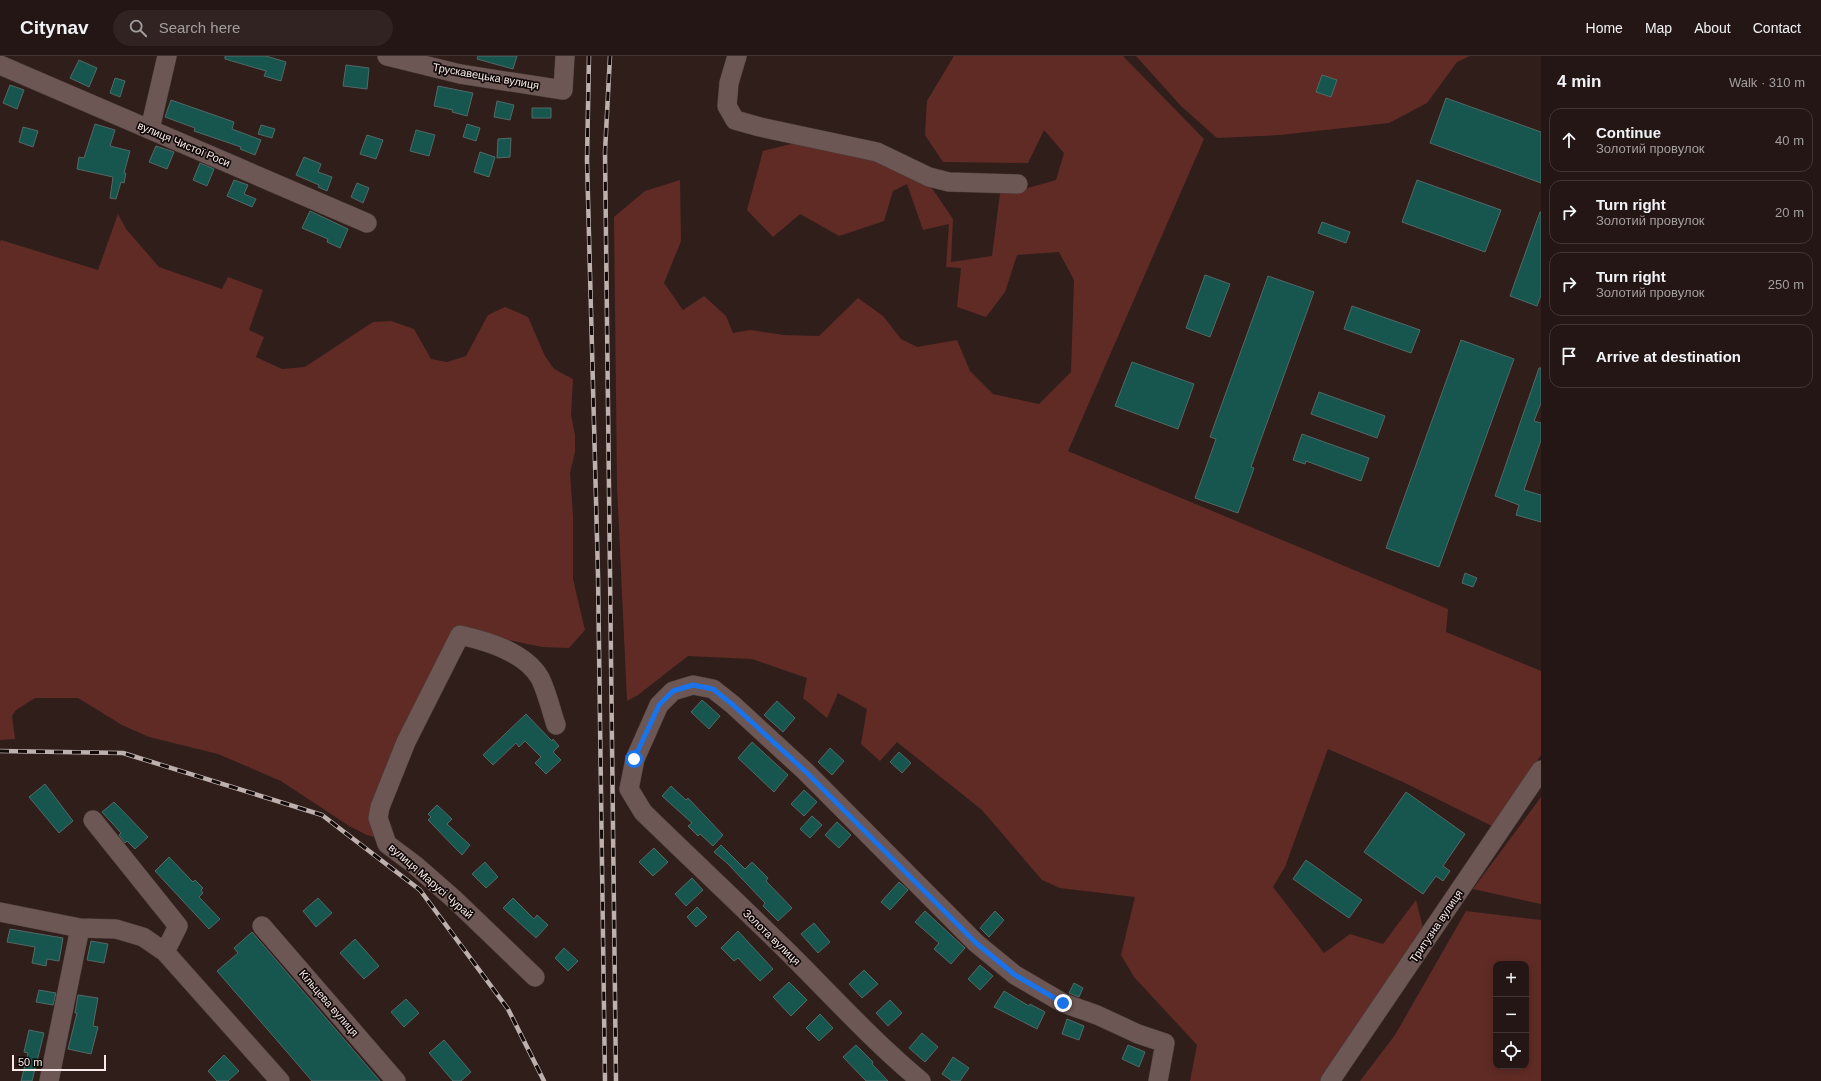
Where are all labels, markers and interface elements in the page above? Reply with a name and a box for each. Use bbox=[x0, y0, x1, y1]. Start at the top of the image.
search box bbox=[113, 10, 393, 46]
text: Citynav bbox=[20, 17, 89, 38]
icon: search bbox=[127, 17, 149, 39]
text: Search here bbox=[159, 19, 240, 36]
text: Home bbox=[1586, 20, 1623, 36]
text: Map bbox=[1645, 20, 1672, 36]
text: About bbox=[1694, 20, 1731, 36]
text: Contact bbox=[1753, 20, 1801, 36]
street label: Трускавецька вулиця bbox=[432, 61, 540, 91]
text: 4 min bbox=[1557, 72, 1601, 91]
text: Walk · 310 m bbox=[1729, 75, 1805, 90]
street label: вулиця Чистої Роси bbox=[136, 119, 232, 169]
text: Continue bbox=[1596, 124, 1661, 141]
icon: ahead bbox=[1558, 129, 1580, 151]
text: 40 m bbox=[1775, 133, 1804, 148]
text: Золотий провулок bbox=[1596, 141, 1705, 156]
text: Turn right bbox=[1596, 196, 1666, 213]
icon: right bbox=[1558, 201, 1580, 223]
text: 20 m bbox=[1775, 205, 1804, 220]
text: Золотий провулок bbox=[1596, 213, 1705, 228]
text: Turn right bbox=[1596, 268, 1666, 285]
icon: right bbox=[1558, 273, 1580, 295]
text: 250 m bbox=[1768, 277, 1804, 292]
text: Золотий провулок bbox=[1596, 285, 1705, 300]
icon: arrive bbox=[1558, 345, 1580, 367]
text: Arrive at destination bbox=[1596, 348, 1741, 365]
route start bbox=[625, 750, 643, 768]
street label: вулиця Марусі Чурай bbox=[386, 841, 476, 921]
street label: Тритузна вулиця bbox=[1407, 887, 1465, 965]
street label: Золота вулиця bbox=[741, 907, 803, 967]
map controls bbox=[1493, 961, 1529, 1069]
button: + bbox=[1493, 961, 1529, 997]
street label: Кільцева вулиця bbox=[297, 967, 361, 1039]
route end bbox=[1054, 994, 1072, 1012]
button: − bbox=[1493, 997, 1529, 1033]
button: locate bbox=[1493, 1033, 1529, 1069]
scale bar bbox=[12, 1053, 106, 1072]
text: 50 m bbox=[18, 1056, 42, 1068]

